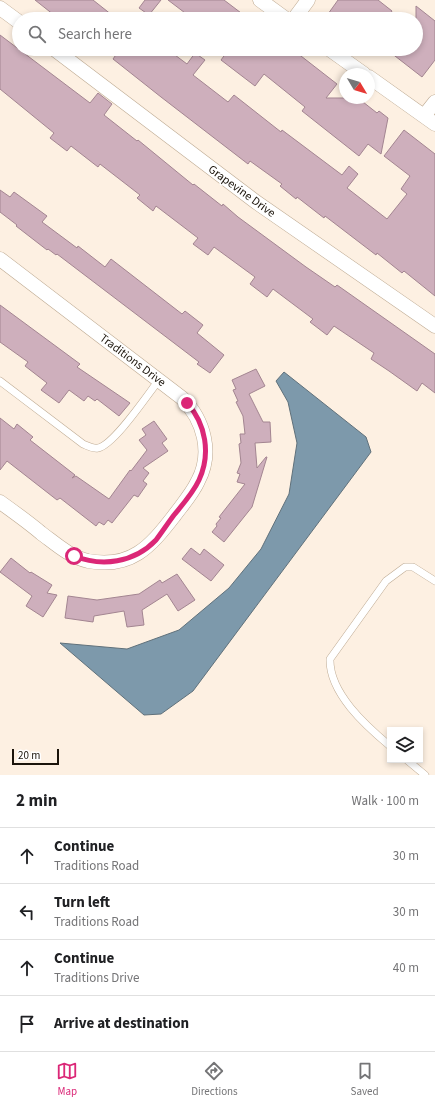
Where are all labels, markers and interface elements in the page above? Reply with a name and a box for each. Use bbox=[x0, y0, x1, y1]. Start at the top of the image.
search box bbox=[12, 12, 423, 56]
icon: search bbox=[26, 23, 48, 45]
text: Search here bbox=[58, 24, 132, 45]
north arrow bbox=[339, 68, 375, 104]
street label: Grapevine Drive bbox=[205, 161, 279, 222]
street label: Traditions Drive bbox=[96, 330, 169, 391]
route end bbox=[178, 394, 196, 412]
route start bbox=[65, 547, 83, 565]
map controls bbox=[387, 727, 423, 763]
button: layers bbox=[387, 727, 423, 763]
scale bar bbox=[12, 747, 59, 766]
text: 20 m bbox=[18, 748, 40, 763]
text: 2 min bbox=[16, 789, 57, 813]
text: Walk · 100 m bbox=[351, 792, 419, 810]
text: Continue bbox=[54, 836, 114, 857]
icon: ahead bbox=[16, 845, 38, 867]
text: 30 m bbox=[393, 847, 419, 865]
text: Traditions Road bbox=[54, 857, 139, 875]
text: Turn left bbox=[54, 892, 110, 913]
icon: left bbox=[16, 901, 38, 923]
text: 30 m bbox=[393, 903, 419, 921]
text: Traditions Road bbox=[54, 913, 139, 931]
text: Continue bbox=[54, 948, 114, 969]
icon: ahead bbox=[16, 957, 38, 979]
text: 40 m bbox=[393, 959, 419, 977]
text: Traditions Drive bbox=[54, 969, 140, 987]
icon: arrive bbox=[16, 1013, 38, 1035]
text: Arrive at destination bbox=[54, 1013, 189, 1034]
tab: Map bbox=[56, 1060, 78, 1099]
tab: Directions bbox=[191, 1060, 238, 1099]
tab: Saved bbox=[351, 1060, 379, 1099]

